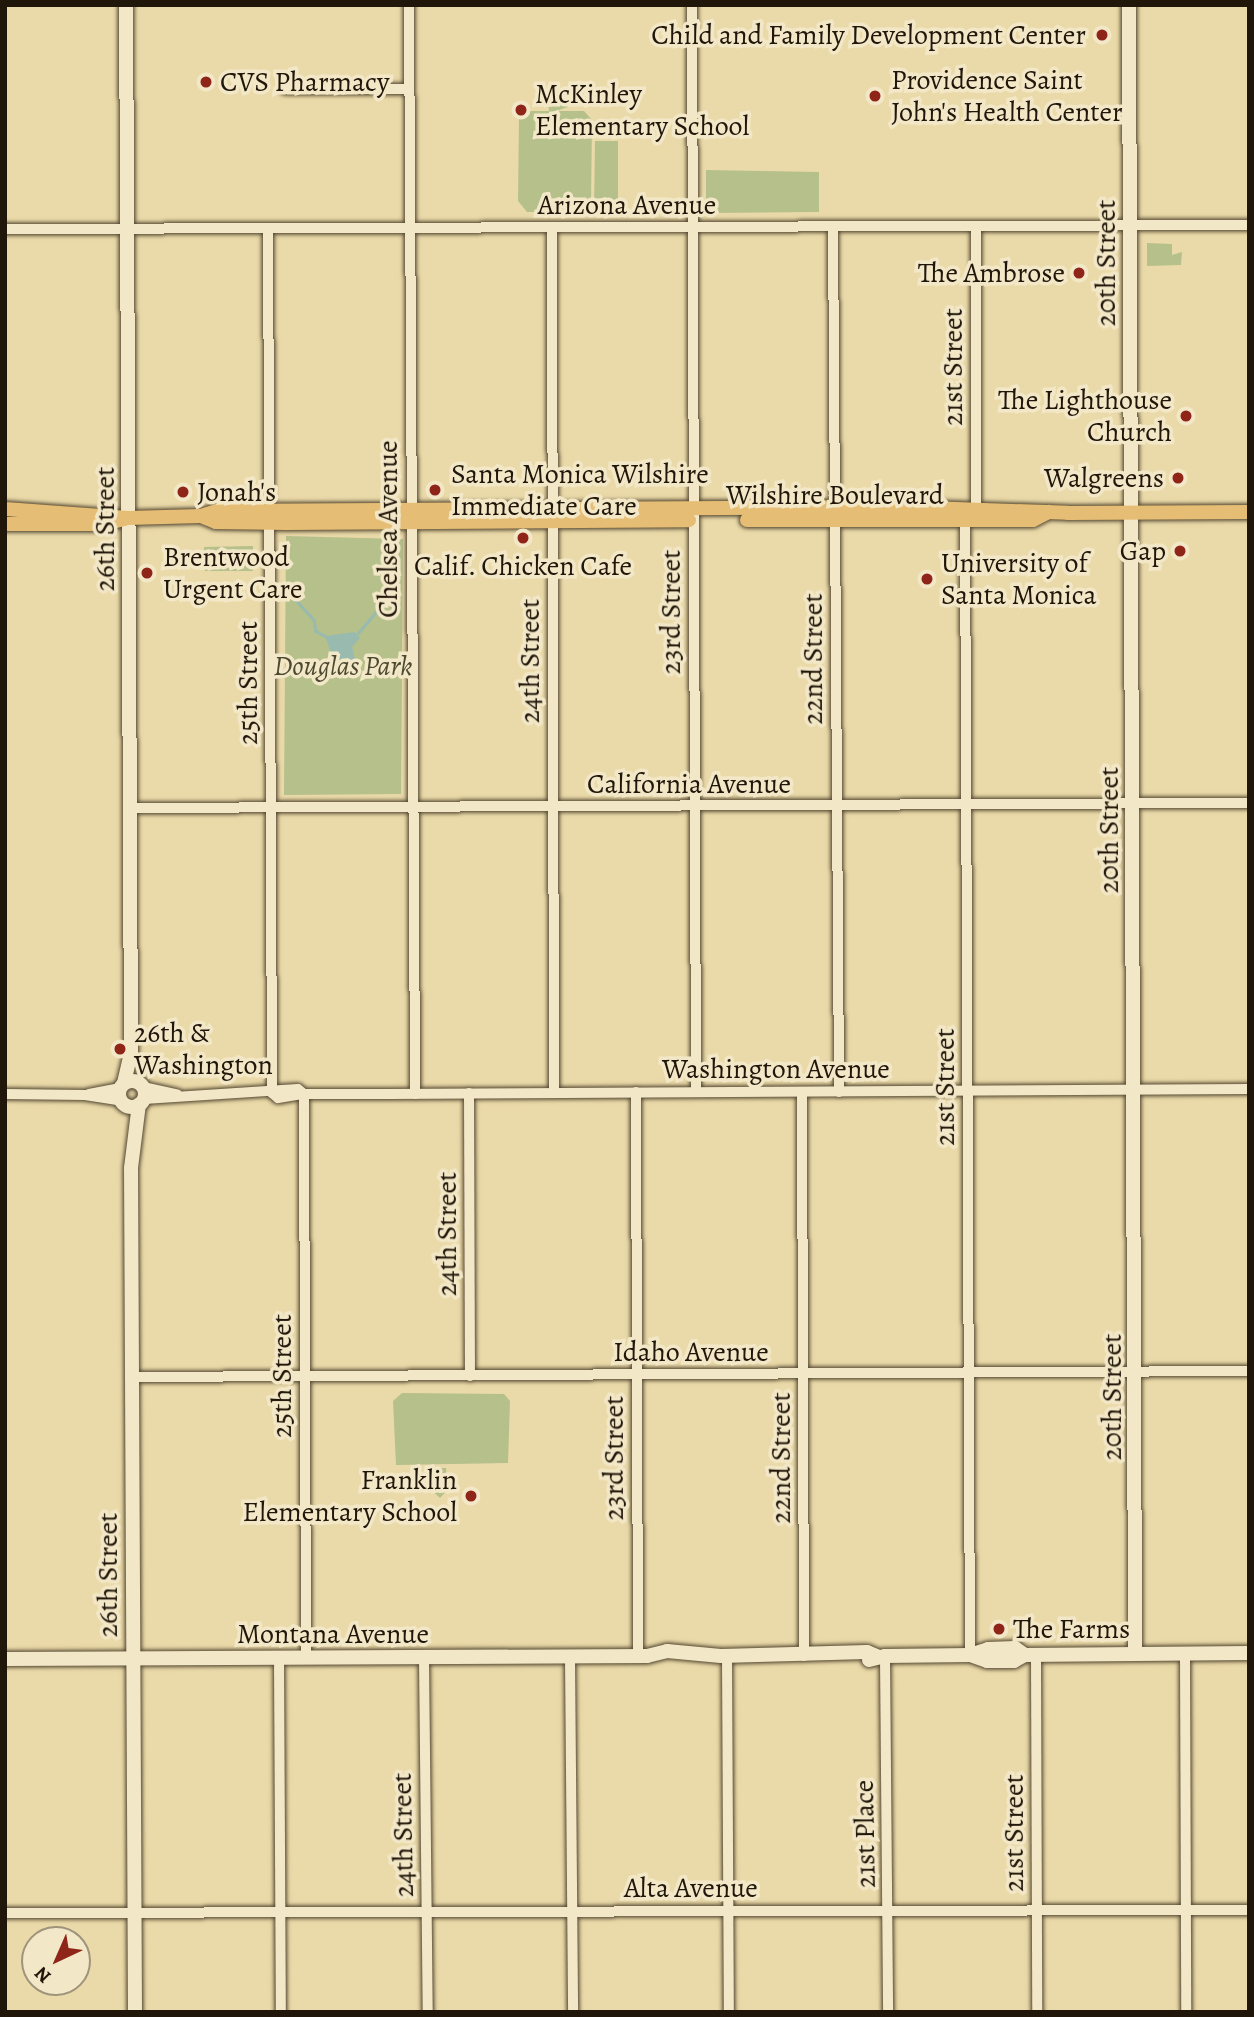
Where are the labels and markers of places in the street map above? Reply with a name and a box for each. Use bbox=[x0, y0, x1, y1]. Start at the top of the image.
place label: Child and Family Development Center bbox=[651, 18, 1086, 52]
marker: Child and Family Development Center bbox=[1092, 25, 1112, 45]
place label: Providence Saint John's Health Center bbox=[891, 63, 1123, 129]
place label: CVS Pharmacy bbox=[220, 65, 389, 99]
marker: CVS Pharmacy bbox=[198, 74, 214, 90]
place label: McKinley Elementary School bbox=[535, 77, 749, 143]
marker: Providence Saint John's Health Center bbox=[865, 86, 885, 106]
marker: McKinley Elementary School bbox=[513, 102, 529, 118]
place label: The Ambrose bbox=[918, 256, 1065, 290]
marker: The Ambrose bbox=[1071, 265, 1087, 281]
place label: The Lighthouse Church bbox=[998, 383, 1172, 449]
marker: The Lighthouse Church bbox=[1178, 408, 1194, 424]
place label: Santa Monica Wilshire Immediate Care bbox=[451, 457, 709, 523]
place label: Walgreens bbox=[1044, 461, 1164, 495]
marker: Walgreens bbox=[1170, 470, 1186, 486]
place label: Jonah's bbox=[197, 475, 276, 509]
marker: Santa Monica Wilshire Immediate Care bbox=[425, 480, 445, 500]
marker: Jonah's bbox=[175, 484, 191, 500]
marker: Calif. Chicken Cafe bbox=[515, 530, 531, 546]
place label: Gap bbox=[1120, 534, 1166, 568]
place label: Brentwood Urgent Care bbox=[163, 540, 302, 606]
marker: Gap bbox=[1172, 543, 1188, 559]
place label: University of Santa Monica bbox=[941, 546, 1096, 612]
place label: Calif. Chicken Cafe bbox=[414, 549, 632, 583]
marker: Brentwood Urgent Care bbox=[137, 563, 157, 583]
marker: University of Santa Monica bbox=[919, 571, 935, 587]
place label: 26th & Washington bbox=[134, 1016, 273, 1082]
marker: 26th & Washington bbox=[112, 1041, 128, 1057]
place label: Franklin Elementary School bbox=[243, 1463, 457, 1529]
marker: Franklin Elementary School bbox=[463, 1488, 479, 1504]
place label: The Farms bbox=[1013, 1612, 1130, 1646]
marker: The Farms bbox=[991, 1621, 1007, 1637]

